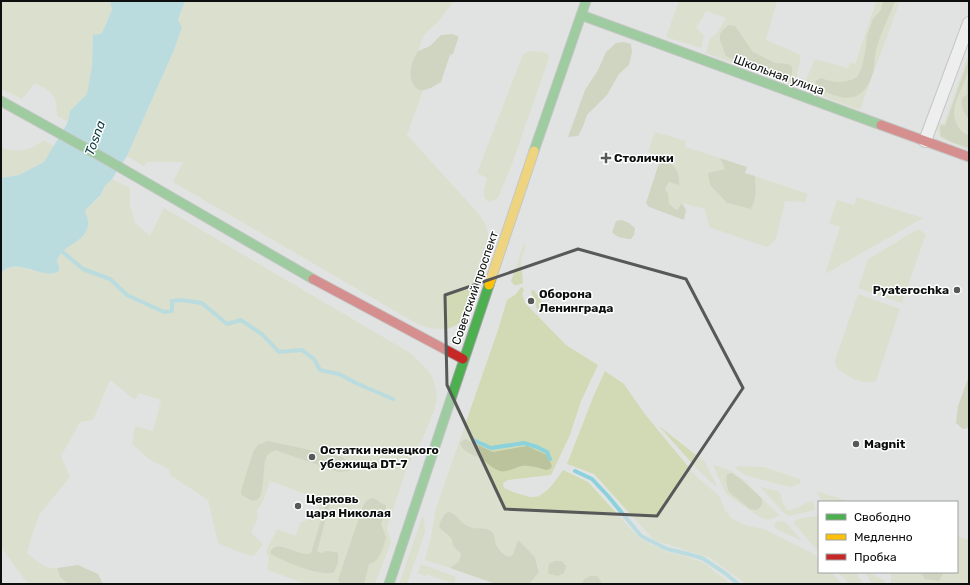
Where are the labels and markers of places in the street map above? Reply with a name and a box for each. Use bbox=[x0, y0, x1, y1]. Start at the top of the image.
place label: Столички bbox=[614, 151, 674, 165]
marker: Столички bbox=[601, 153, 611, 163]
place label: Pyaterochka bbox=[873, 283, 949, 297]
marker: Pyaterochka bbox=[952, 285, 962, 295]
place label: Оборона Ленинграда bbox=[539, 287, 613, 315]
marker: Оборона Ленинграда bbox=[526, 296, 536, 306]
place label: Magnit bbox=[864, 437, 906, 451]
marker: Magnit bbox=[851, 439, 861, 449]
place label: Остатки немецкого убежища DT-7 bbox=[320, 443, 439, 471]
marker: Остатки немецкого убежища DT-7 bbox=[307, 452, 317, 462]
place label: Церковь царя Николая bbox=[306, 492, 391, 520]
marker: Церковь царя Николая bbox=[293, 501, 303, 511]

